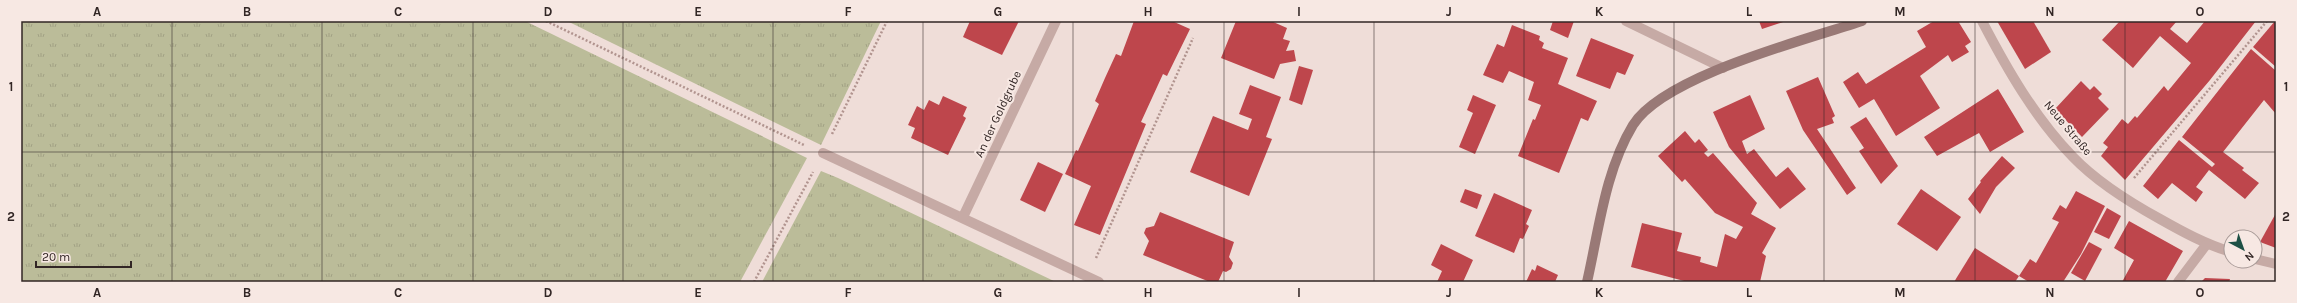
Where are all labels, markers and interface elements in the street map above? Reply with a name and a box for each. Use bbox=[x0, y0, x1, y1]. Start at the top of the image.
text: A bbox=[93, 4, 101, 19]
text: B bbox=[243, 4, 251, 19]
text: C bbox=[394, 4, 402, 19]
text: D bbox=[544, 4, 553, 19]
text: E bbox=[694, 4, 702, 19]
text: F bbox=[844, 4, 852, 19]
text: G bbox=[994, 4, 1002, 19]
text: H bbox=[1143, 4, 1153, 19]
text: I bbox=[1297, 4, 1301, 19]
text: J bbox=[1446, 4, 1452, 19]
text: K bbox=[1595, 4, 1604, 19]
text: L bbox=[1746, 4, 1753, 19]
text: M bbox=[1894, 4, 1906, 19]
text: N bbox=[2045, 4, 2055, 19]
text: O bbox=[2196, 4, 2205, 19]
street label: An der Goldgrube bbox=[972, 69, 1024, 159]
text: 1 bbox=[9, 79, 13, 94]
text: 1 bbox=[2284, 79, 2288, 94]
street label: Neue Straße bbox=[2041, 98, 2095, 158]
text: 2 bbox=[7, 209, 15, 224]
text: 2 bbox=[2282, 209, 2290, 224]
north arrow bbox=[2223, 229, 2263, 269]
scale bar bbox=[36, 243, 131, 269]
text: N bbox=[2242, 249, 2256, 264]
text: 20 m bbox=[42, 250, 70, 264]
text: A bbox=[93, 285, 101, 300]
text: B bbox=[243, 285, 251, 300]
text: C bbox=[394, 285, 402, 300]
text: D bbox=[544, 285, 553, 300]
text: E bbox=[694, 285, 702, 300]
text: F bbox=[844, 285, 852, 300]
text: G bbox=[994, 285, 1002, 300]
text: H bbox=[1143, 285, 1153, 300]
text: I bbox=[1297, 285, 1301, 300]
text: J bbox=[1446, 285, 1452, 300]
text: K bbox=[1595, 285, 1604, 300]
text: L bbox=[1746, 285, 1753, 300]
text: M bbox=[1894, 285, 1906, 300]
text: N bbox=[2045, 285, 2055, 300]
text: O bbox=[2196, 285, 2205, 300]

